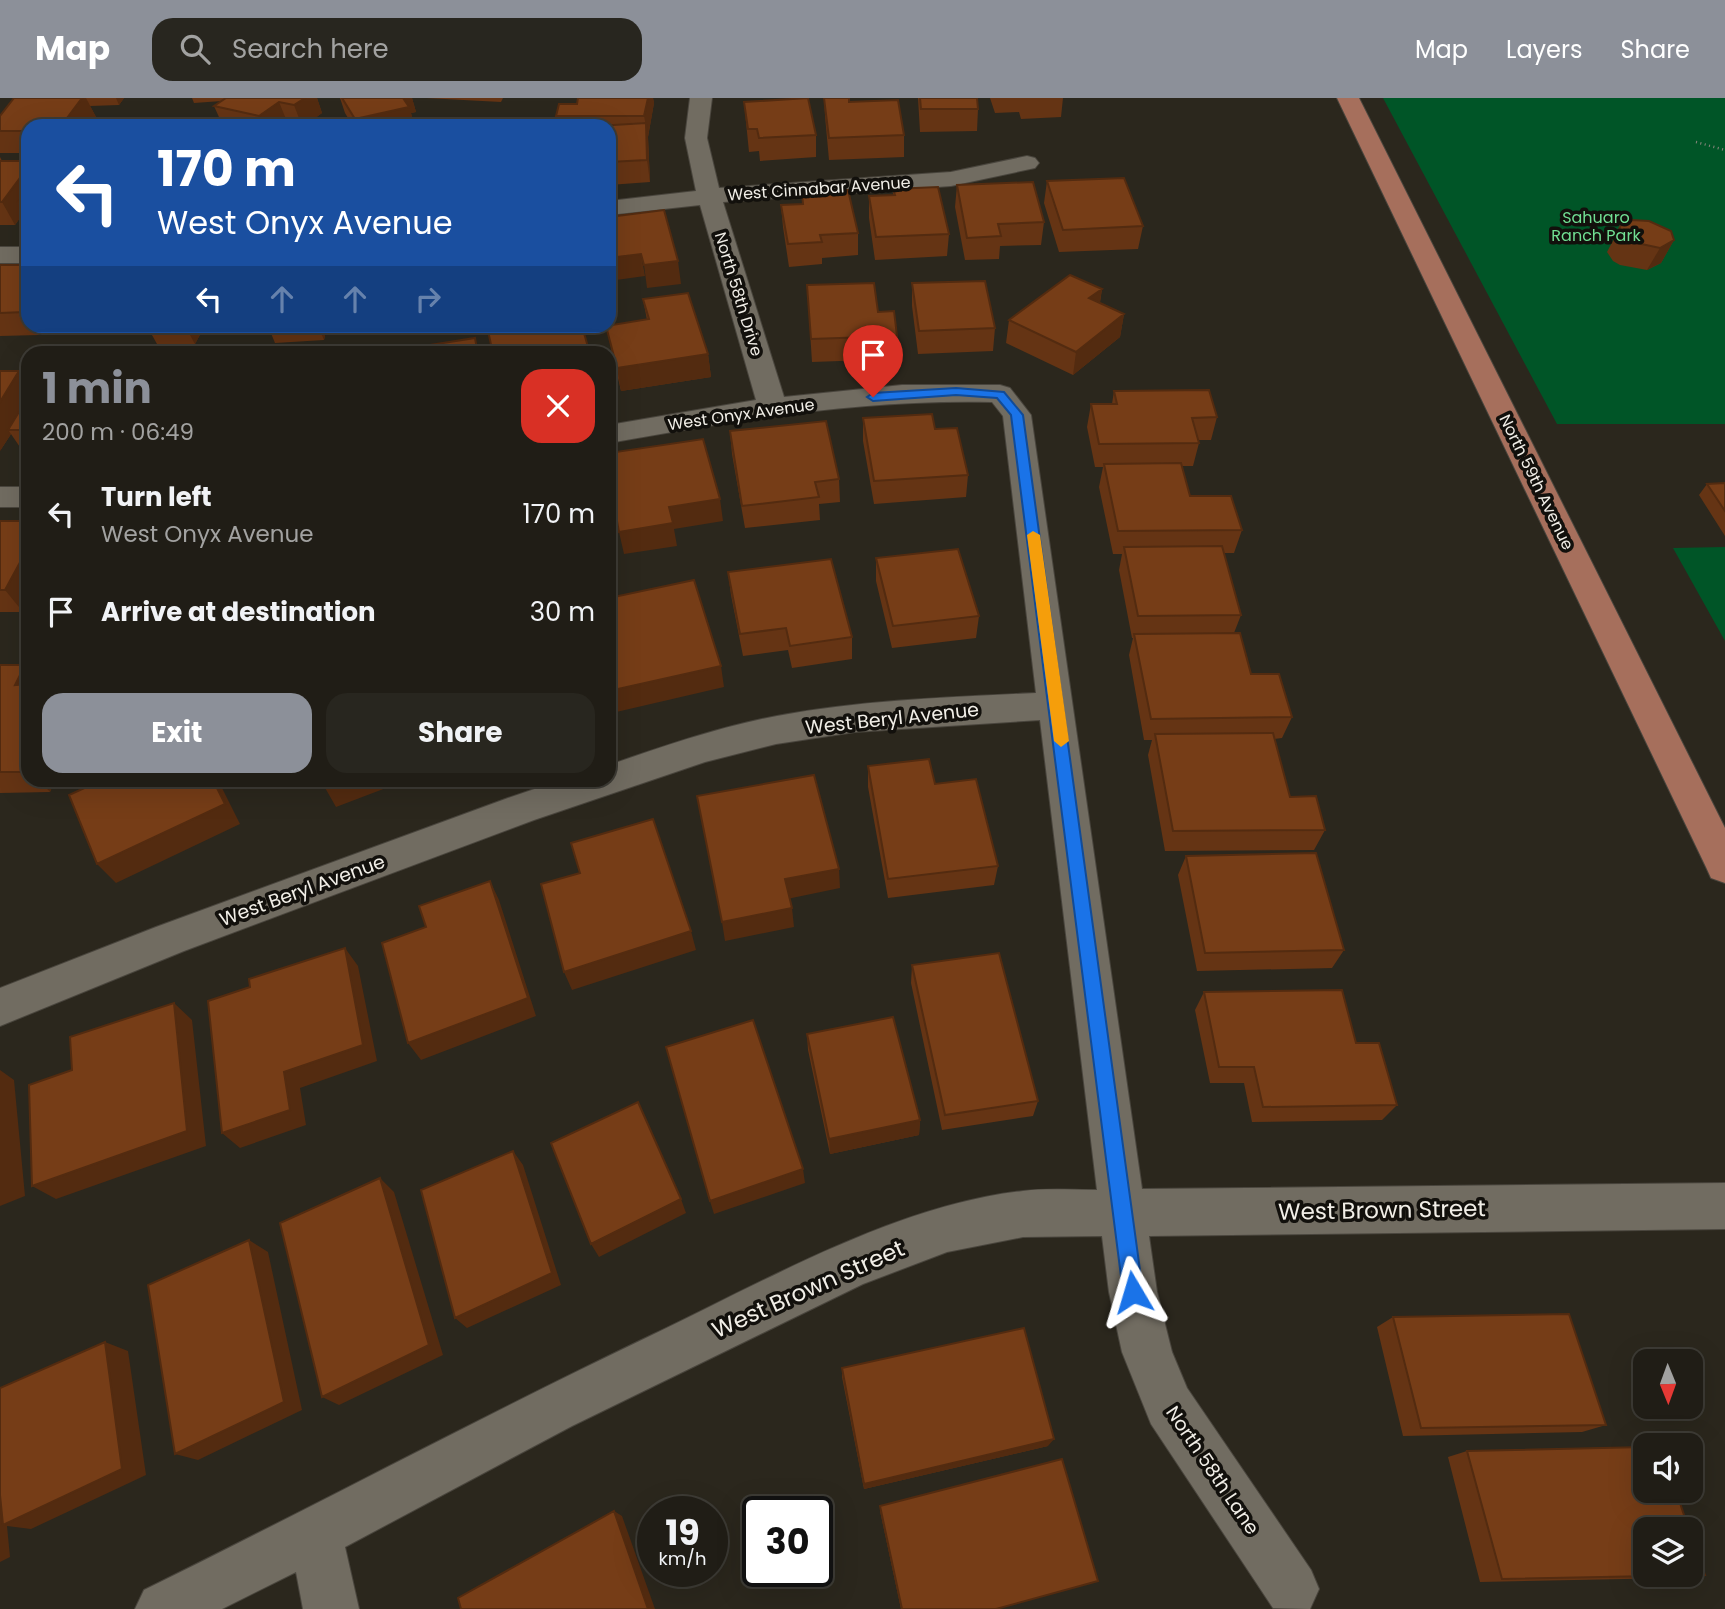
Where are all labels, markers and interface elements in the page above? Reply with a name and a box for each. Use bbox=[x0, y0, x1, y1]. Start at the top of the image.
search box bbox=[152, 18, 642, 81]
text: Map bbox=[35, 25, 110, 72]
icon: search bbox=[176, 30, 214, 68]
text: Search here bbox=[232, 31, 389, 67]
text: Map bbox=[1415, 33, 1468, 66]
text: Layers bbox=[1506, 33, 1582, 66]
text: Share bbox=[1620, 33, 1690, 66]
text: 170 m bbox=[157, 135, 296, 203]
icon: left bbox=[42, 147, 133, 238]
street label: West Cinnabar Avenue bbox=[727, 171, 911, 206]
text: West Onyx Avenue bbox=[157, 200, 453, 245]
park label: Sahuaro Ranch Park bbox=[1551, 206, 1641, 247]
street label: North 58th Drive bbox=[709, 229, 768, 359]
icon: left bbox=[190, 280, 228, 318]
icon: ahead bbox=[263, 280, 301, 318]
icon: ahead bbox=[336, 280, 374, 318]
icon: right bbox=[409, 280, 447, 318]
pin bbox=[843, 325, 903, 397]
icon: arrive bbox=[854, 336, 892, 374]
text: 1 min bbox=[42, 359, 152, 418]
button: close bbox=[521, 369, 595, 443]
street label: West Onyx Avenue bbox=[666, 393, 816, 436]
street label: North 59th Avenue bbox=[1494, 411, 1579, 554]
text: 200 m · 06:49 bbox=[42, 416, 194, 448]
text: Turn left bbox=[101, 479, 212, 515]
icon: left bbox=[42, 495, 80, 533]
text: 170 m bbox=[522, 496, 595, 532]
text: West Onyx Avenue bbox=[101, 518, 314, 550]
icon: arrive bbox=[42, 593, 80, 631]
text: Arrive at destination bbox=[101, 594, 376, 630]
text: 30 m bbox=[530, 594, 595, 630]
button: Exit bbox=[42, 693, 312, 773]
button: Share bbox=[326, 693, 595, 773]
street label: West Beryl Avenue bbox=[804, 696, 980, 741]
street label: West Beryl Avenue bbox=[216, 848, 389, 933]
street label: West Brown Street bbox=[1278, 1192, 1486, 1228]
street label: West Brown Street bbox=[707, 1232, 909, 1346]
position arrow bbox=[1096, 1255, 1170, 1329]
north arrow bbox=[1633, 1349, 1703, 1419]
map controls bbox=[1633, 1349, 1703, 1587]
street label: North 58th Lane bbox=[1160, 1401, 1266, 1540]
button: sound bbox=[1633, 1433, 1703, 1503]
speed limit sign: 30 bbox=[742, 1496, 833, 1587]
text: 19 bbox=[665, 1508, 700, 1557]
button: layers bbox=[1633, 1517, 1703, 1587]
text: km/h bbox=[659, 1546, 706, 1571]

